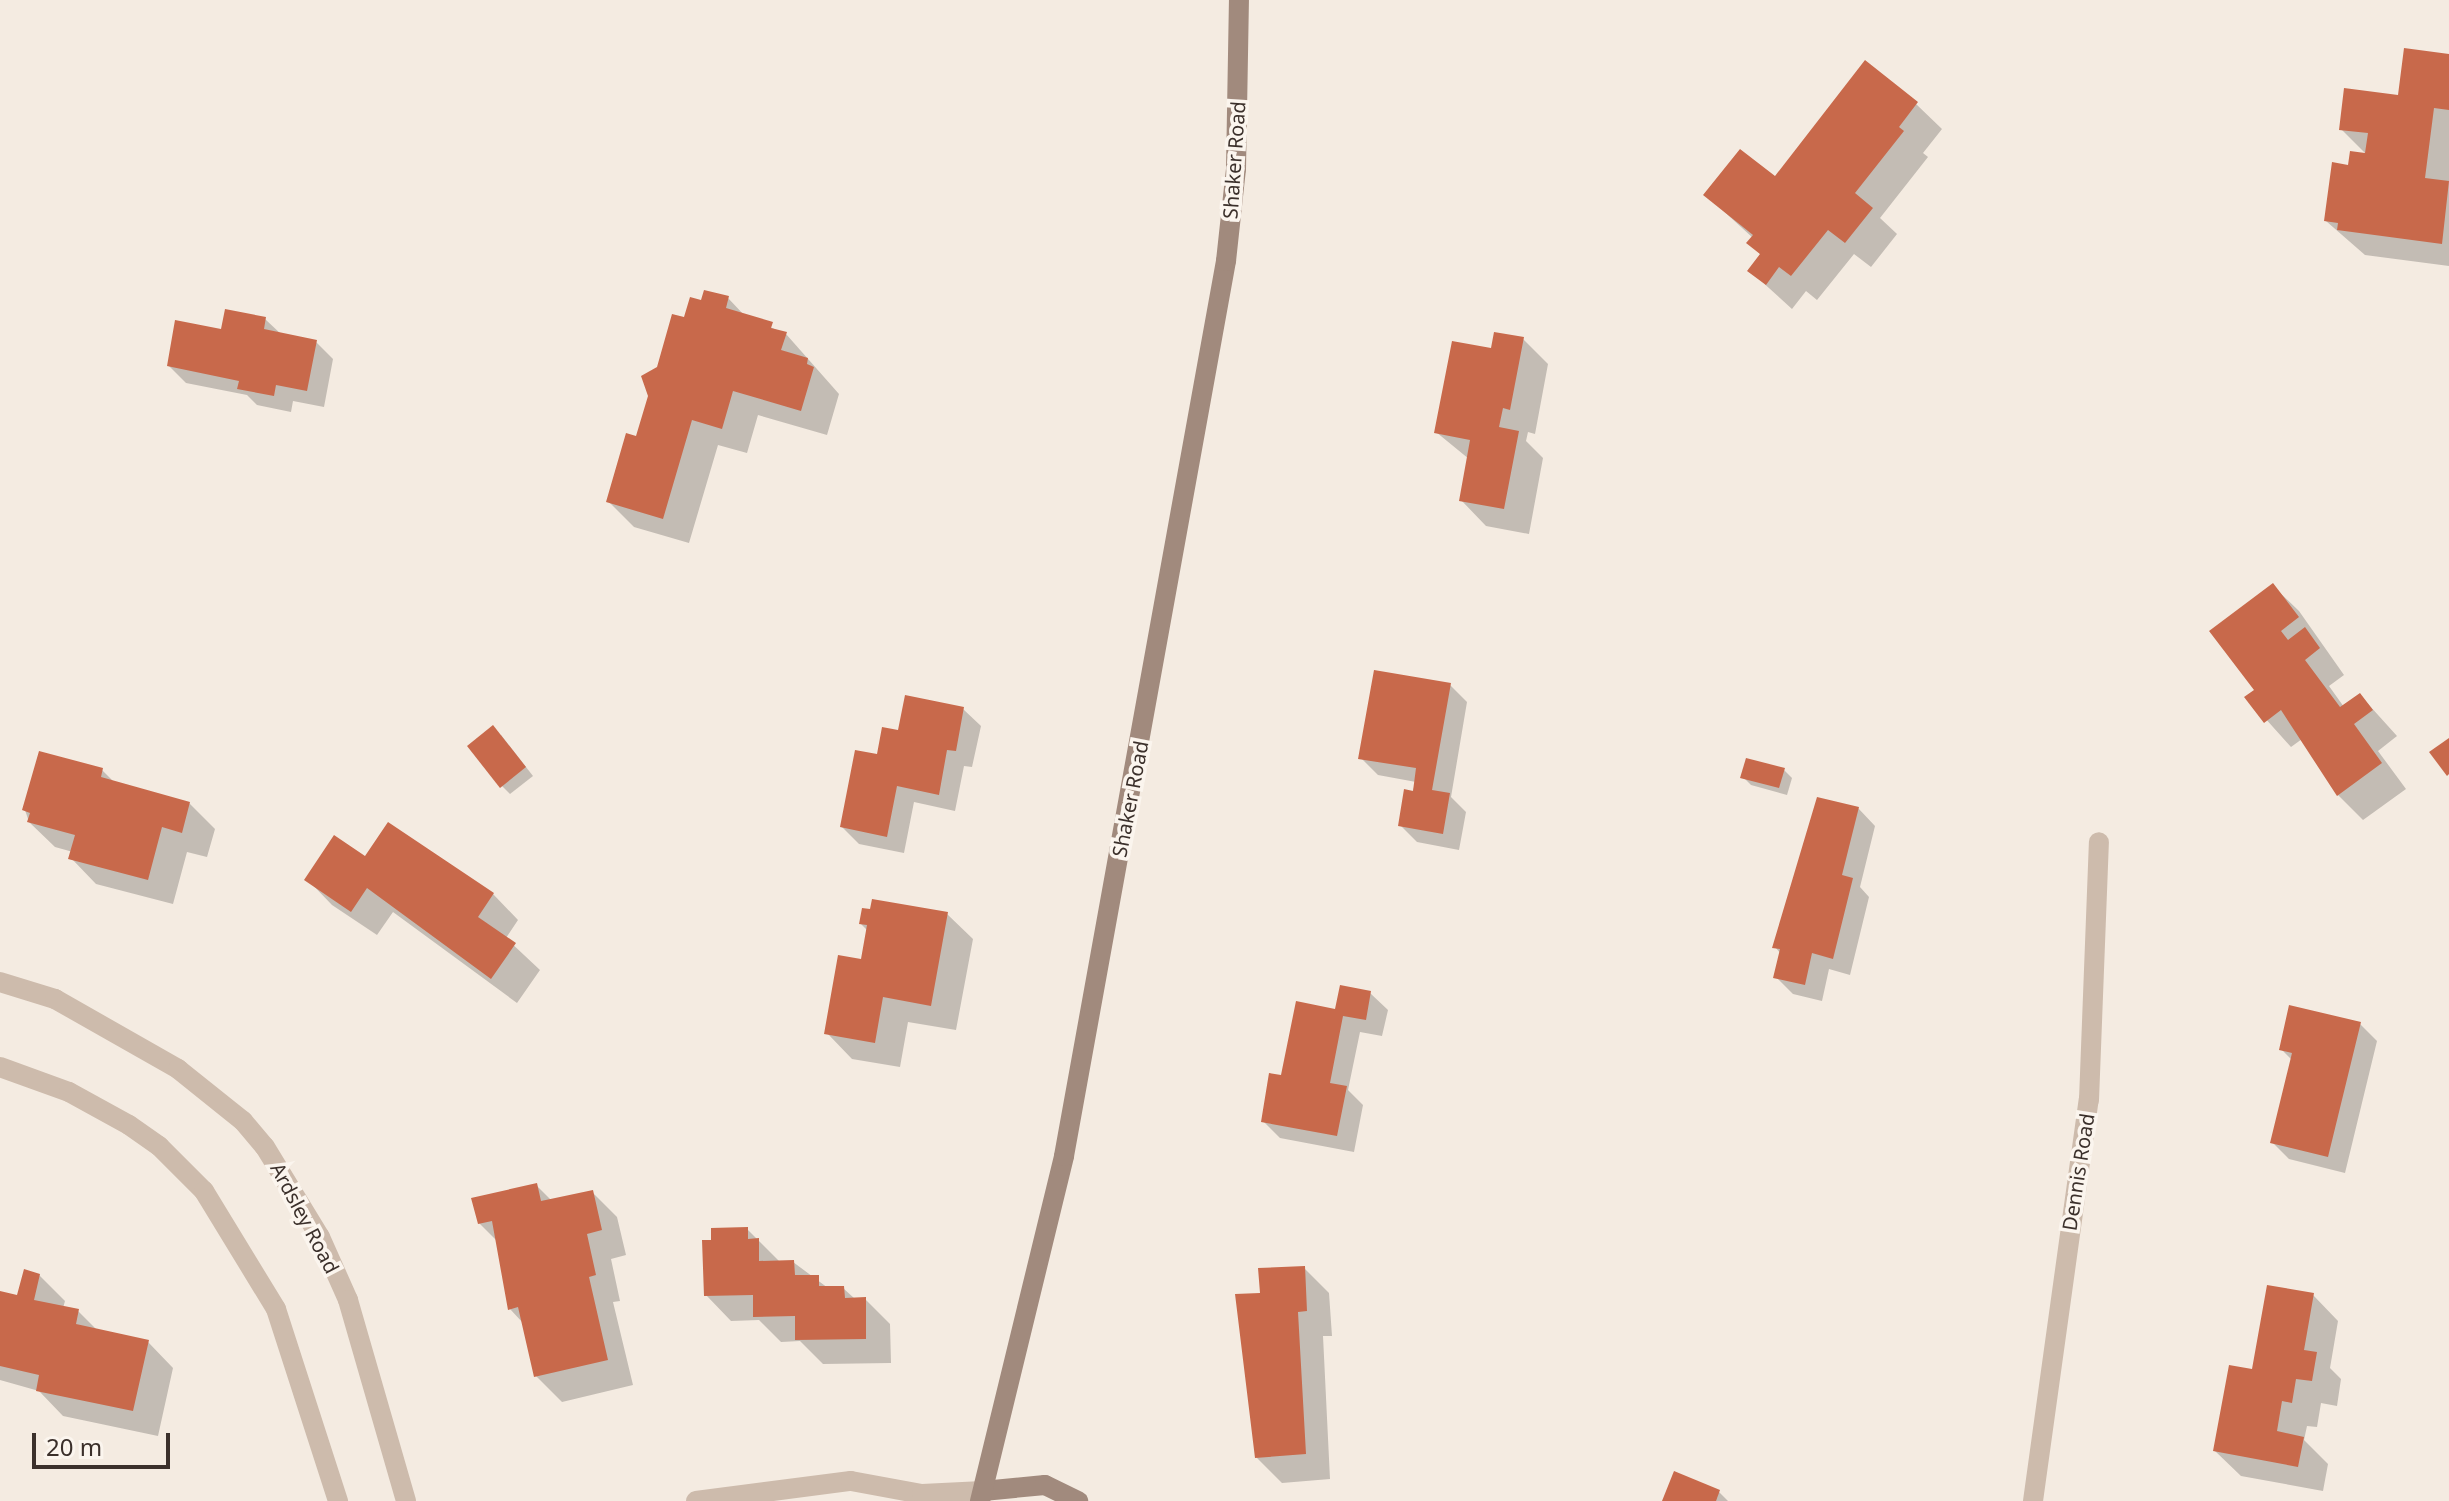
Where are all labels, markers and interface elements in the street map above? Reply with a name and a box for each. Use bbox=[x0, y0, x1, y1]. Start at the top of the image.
street label: Shaker Road bbox=[1218, 100, 1250, 220]
street label: Shaker Road bbox=[1107, 739, 1153, 859]
street label: Dennis Road bbox=[2057, 1112, 2099, 1232]
street label: Ardsley Road bbox=[266, 1158, 344, 1278]
scale bar bbox=[36, 1417, 174, 1467]
text: 20 m bbox=[46, 1430, 102, 1463]

